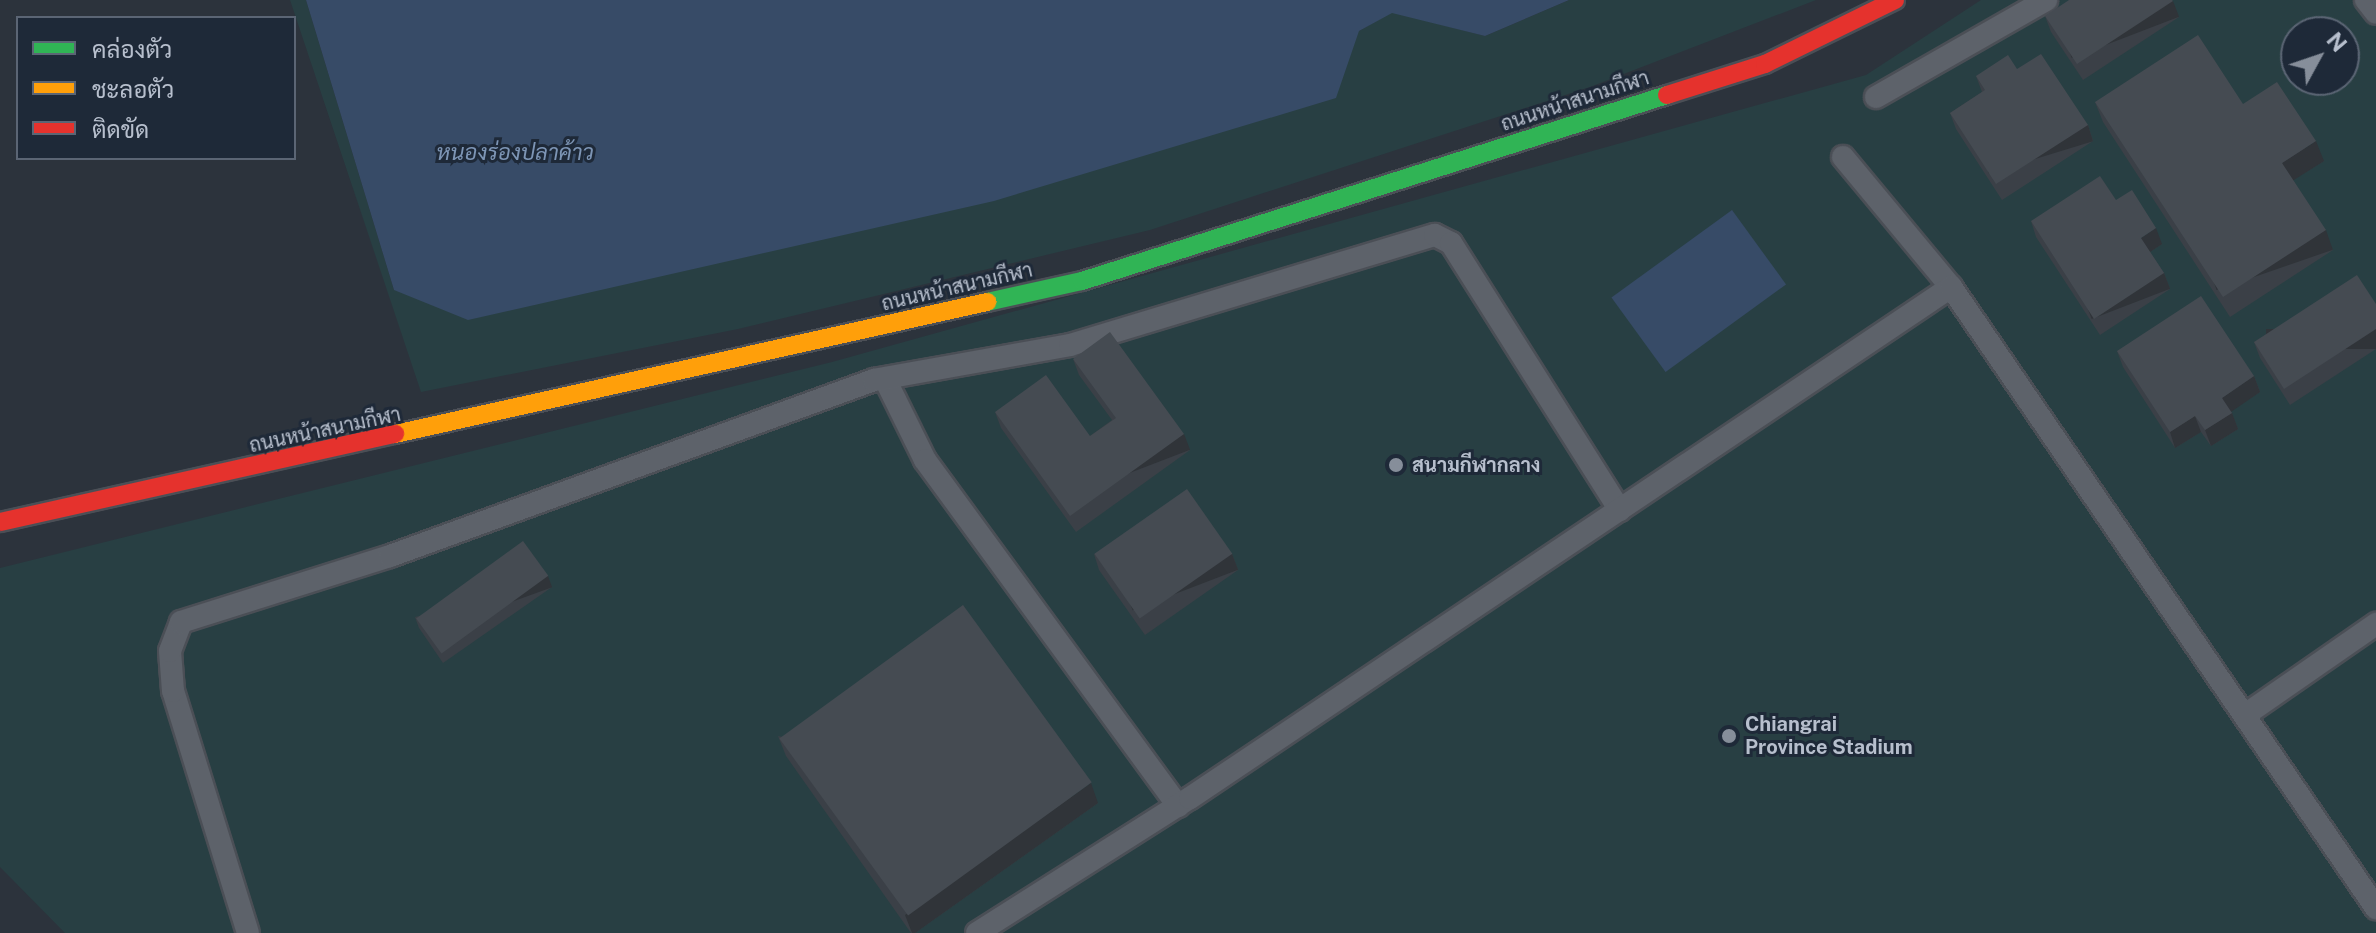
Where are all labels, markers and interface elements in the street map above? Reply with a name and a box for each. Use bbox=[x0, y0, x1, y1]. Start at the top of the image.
legend bbox=[16, 16, 296, 160]
north arrow bbox=[2280, 16, 2360, 96]
text: N bbox=[2321, 27, 2352, 57]
text: คล่องตัว bbox=[92, 35, 172, 63]
street label: ถนนหน้าสนามกีฬา bbox=[1498, 66, 1652, 136]
text: ชะลอตัว bbox=[92, 75, 174, 103]
text: ติดขัด bbox=[92, 115, 149, 143]
water label: หนองร่องปลาค้าว bbox=[436, 140, 594, 166]
street label: ถนนหน้าสนามกีฬา bbox=[879, 258, 1035, 316]
street label: ถนนหน้าสนามกีฬา bbox=[247, 402, 403, 458]
place label: สนามกีฬากลาง bbox=[1412, 453, 1540, 477]
marker: สนามกีฬากลาง bbox=[1387, 456, 1405, 474]
place label: Chiangrai Province Stadium bbox=[1745, 712, 1913, 759]
marker: Chiangrai Province Stadium bbox=[1720, 727, 1738, 745]

